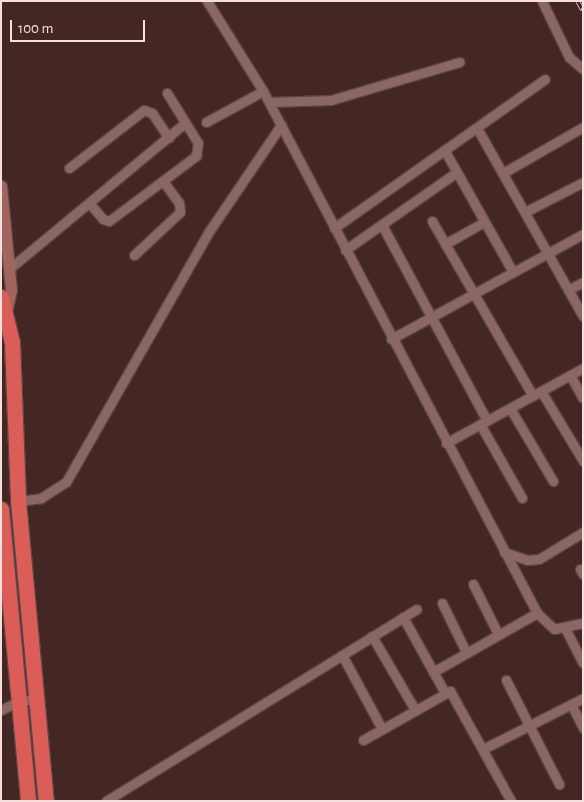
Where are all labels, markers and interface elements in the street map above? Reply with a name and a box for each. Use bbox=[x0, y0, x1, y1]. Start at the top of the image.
scale bar bbox=[12, 10, 148, 42]
text: 100 m bbox=[18, 21, 53, 36]

